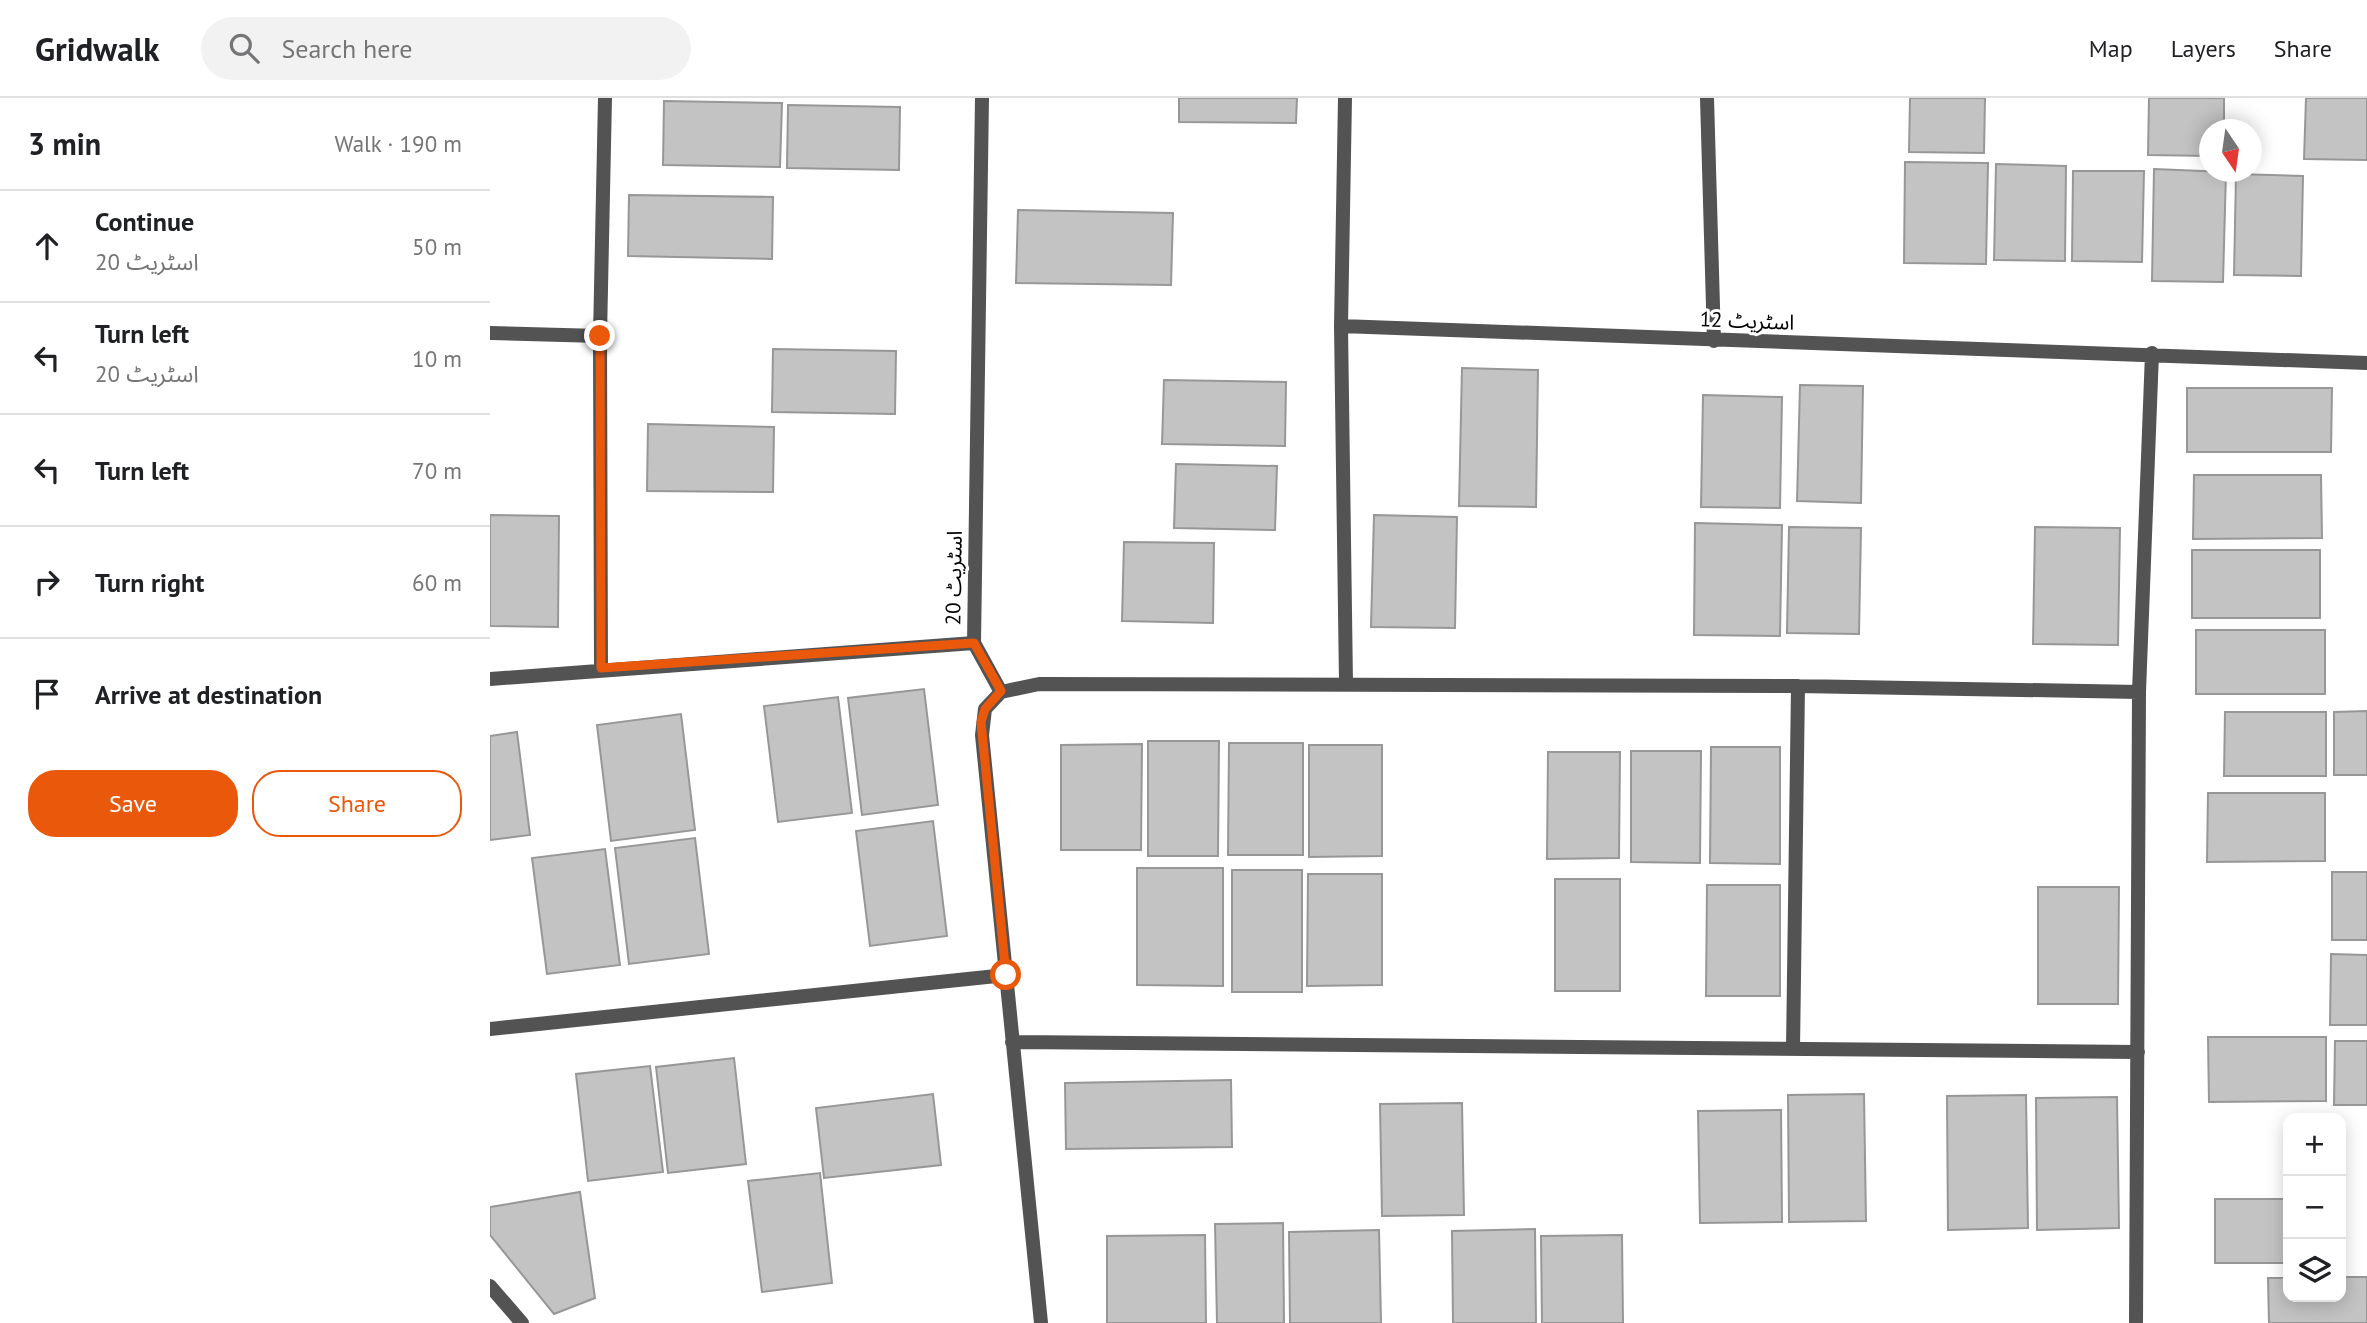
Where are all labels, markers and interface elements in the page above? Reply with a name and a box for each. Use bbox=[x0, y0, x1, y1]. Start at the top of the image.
search box bbox=[201, 17, 691, 80]
text: Gridwalk bbox=[35, 27, 159, 70]
icon: search bbox=[225, 29, 263, 67]
text: Search here bbox=[281, 32, 413, 65]
text: Map bbox=[2089, 33, 2133, 64]
text: Layers bbox=[2171, 33, 2236, 64]
text: Share bbox=[2274, 33, 2332, 64]
north arrow bbox=[2199, 119, 2262, 182]
text: 3 min bbox=[28, 124, 101, 163]
text: Walk · 190 m bbox=[335, 129, 462, 158]
text: Continue bbox=[95, 205, 194, 238]
icon: ahead bbox=[28, 227, 66, 265]
text: 50 m bbox=[412, 232, 462, 261]
text: اسٹریٹ 20 bbox=[95, 247, 199, 276]
street label: اسٹریٹ 12 bbox=[1699, 305, 1795, 336]
text: Turn left bbox=[95, 317, 189, 350]
route end bbox=[584, 320, 615, 351]
icon: left bbox=[28, 339, 66, 377]
text: 10 m bbox=[412, 344, 462, 373]
text: اسٹریٹ 20 bbox=[95, 359, 199, 388]
icon: left bbox=[28, 451, 66, 489]
text: Turn left bbox=[95, 454, 189, 487]
text: 70 m bbox=[412, 456, 462, 485]
street label: اسٹریٹ 20 bbox=[939, 530, 968, 626]
icon: right bbox=[28, 563, 66, 601]
text: Turn right bbox=[95, 566, 204, 599]
text: 60 m bbox=[412, 568, 462, 597]
icon: arrive bbox=[28, 675, 66, 713]
text: Arrive at destination bbox=[95, 678, 322, 711]
button: Save bbox=[28, 770, 238, 837]
button: Share bbox=[252, 770, 462, 837]
route start bbox=[990, 959, 1021, 990]
map controls bbox=[2283, 1113, 2346, 1302]
button: + bbox=[2283, 1113, 2346, 1176]
button: − bbox=[2283, 1176, 2346, 1239]
button: layers bbox=[2283, 1239, 2346, 1302]

